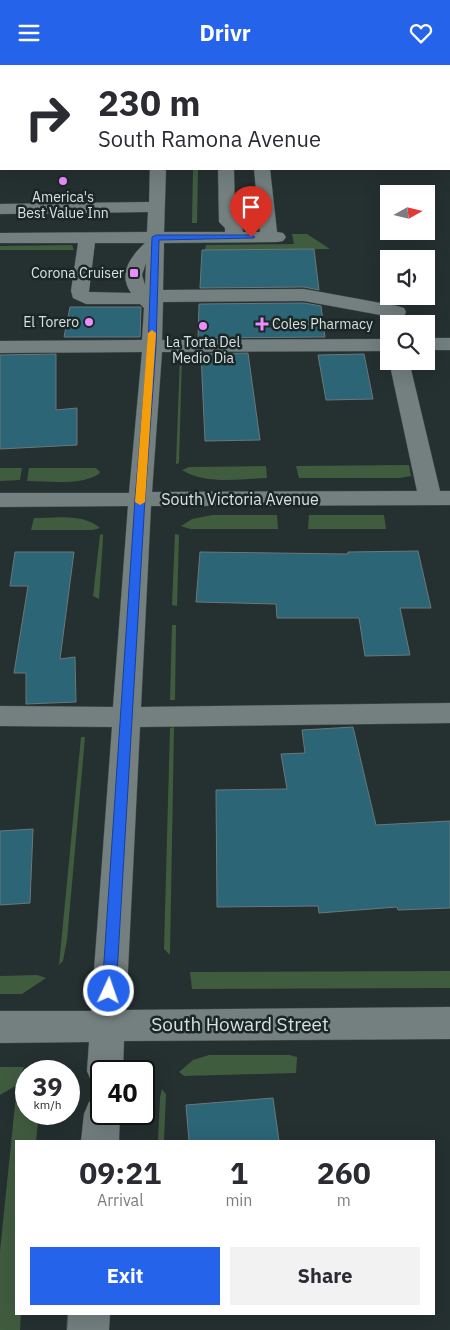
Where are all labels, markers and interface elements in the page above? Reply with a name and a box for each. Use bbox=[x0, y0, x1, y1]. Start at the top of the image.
text: Drivr bbox=[199, 18, 251, 47]
icon: menu bbox=[15, 19, 43, 47]
icon: heart bbox=[407, 19, 435, 47]
text: 230 m bbox=[98, 80, 201, 126]
icon: right bbox=[15, 85, 80, 150]
text: South Ramona Avenue bbox=[98, 124, 321, 153]
marker: America's Best Value Inn bbox=[57, 175, 69, 187]
north arrow bbox=[380, 185, 435, 240]
map controls bbox=[380, 185, 435, 370]
pin bbox=[230, 186, 272, 237]
place label: America's Best Value Inn bbox=[17, 188, 109, 222]
icon: arrive bbox=[237, 193, 265, 221]
button: sound bbox=[380, 250, 435, 305]
place label: Corona Cruiser bbox=[31, 264, 124, 282]
marker: Corona Cruiser bbox=[128, 267, 140, 279]
place label: El Torero bbox=[23, 313, 79, 331]
place label: Coles Pharmacy bbox=[272, 315, 373, 333]
button: search bbox=[380, 315, 435, 370]
marker: El Torero bbox=[83, 316, 95, 328]
marker: Coles Pharmacy bbox=[256, 318, 268, 330]
marker: La Torta Del Medio Dia bbox=[197, 320, 209, 332]
place label: La Torta Del Medio Dia bbox=[166, 333, 240, 367]
street label: South Victoria Avenue bbox=[161, 489, 319, 509]
position arrow bbox=[82, 964, 134, 1016]
street label: South Howard Street bbox=[151, 1012, 329, 1036]
speed limit sign: 40 bbox=[90, 1060, 155, 1125]
text: 39 bbox=[32, 1070, 63, 1103]
text: km/h bbox=[33, 1097, 62, 1112]
text: 09:21 bbox=[79, 1153, 161, 1192]
text: 1 bbox=[230, 1153, 248, 1192]
text: 260 bbox=[317, 1153, 371, 1192]
text: Arrival bbox=[97, 1190, 144, 1210]
text: min bbox=[225, 1190, 252, 1210]
text: m bbox=[337, 1190, 351, 1210]
button: Exit bbox=[30, 1247, 220, 1305]
button: Share bbox=[230, 1247, 420, 1305]

